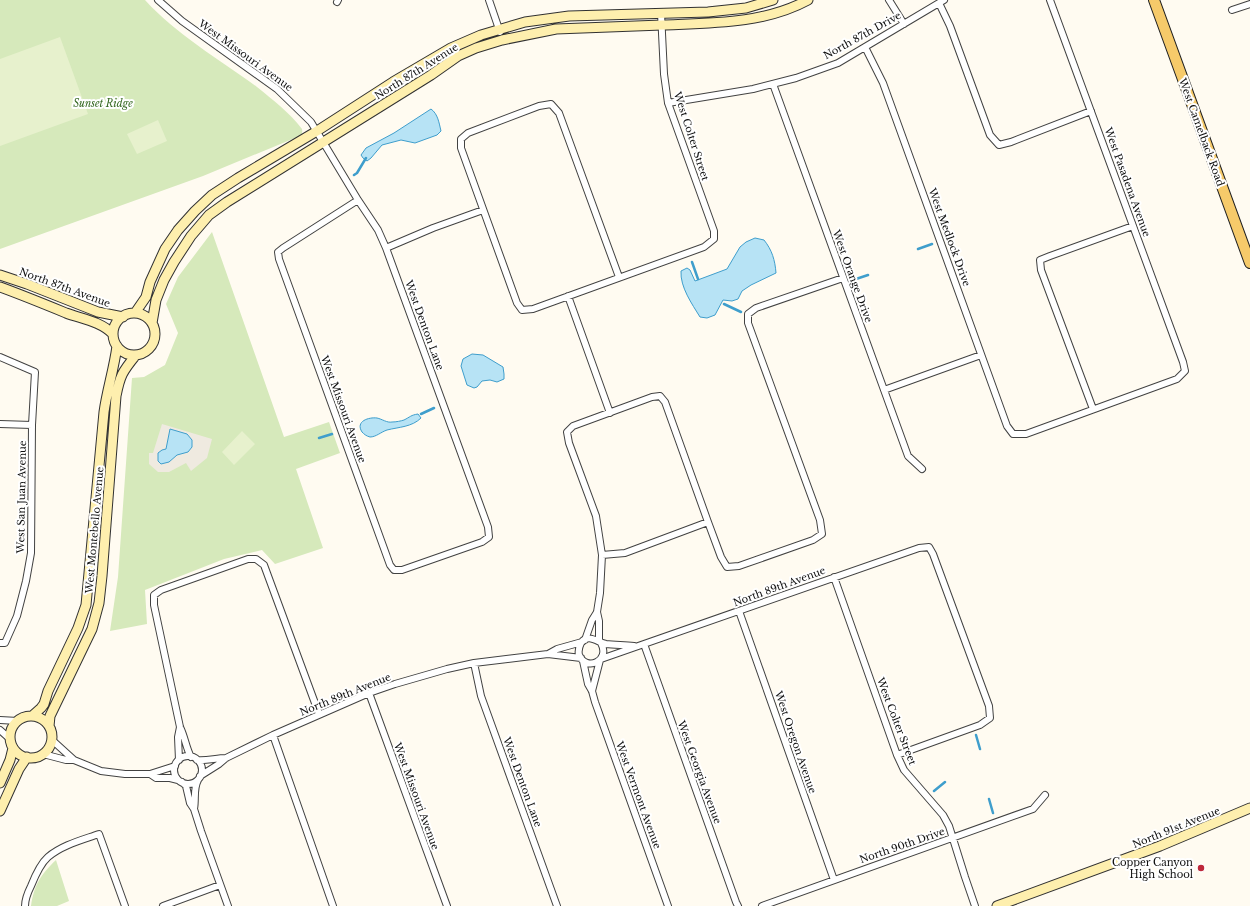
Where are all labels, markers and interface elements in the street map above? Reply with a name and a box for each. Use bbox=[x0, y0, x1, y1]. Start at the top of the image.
street label: North 87th Drive bbox=[821, 9, 904, 62]
street label: West Missouri Avenue bbox=[195, 16, 296, 94]
street label: North 87th Avenue bbox=[372, 40, 461, 102]
street label: West Camelback Road bbox=[1176, 75, 1227, 188]
street label: West Colter Street bbox=[671, 89, 712, 182]
park label: Sunset Ridge bbox=[73, 97, 133, 110]
street label: West Pasadena Avenue bbox=[1101, 125, 1154, 239]
street label: West Medlock Drive bbox=[925, 185, 973, 288]
street label: West Orange Drive bbox=[829, 227, 875, 325]
street label: North 87th Avenue bbox=[18, 265, 112, 310]
street label: West Denton Lane bbox=[402, 277, 447, 372]
street label: West Missouri Avenue bbox=[318, 353, 369, 465]
street label: West San Juan Avenue bbox=[14, 440, 29, 555]
street label: West Montebello Avenue bbox=[82, 466, 107, 595]
street label: North 89th Avenue bbox=[731, 564, 827, 609]
street label: North 89th Avenue bbox=[298, 670, 393, 719]
street label: West Colter Street bbox=[873, 675, 919, 767]
street label: West Oregon Avenue bbox=[772, 688, 819, 795]
street label: West Georgia Avenue bbox=[674, 718, 724, 826]
street label: West Denton Lane bbox=[500, 734, 545, 829]
street label: West Vermont Avenue bbox=[613, 739, 664, 851]
street label: West Missouri Avenue bbox=[391, 740, 442, 852]
street label: North 91st Avenue bbox=[1130, 804, 1222, 851]
street label: North 90th Drive bbox=[858, 825, 947, 866]
place label: Copper Canyon High School bbox=[1112, 856, 1193, 881]
marker: Copper Canyon High School bbox=[1196, 863, 1206, 873]

